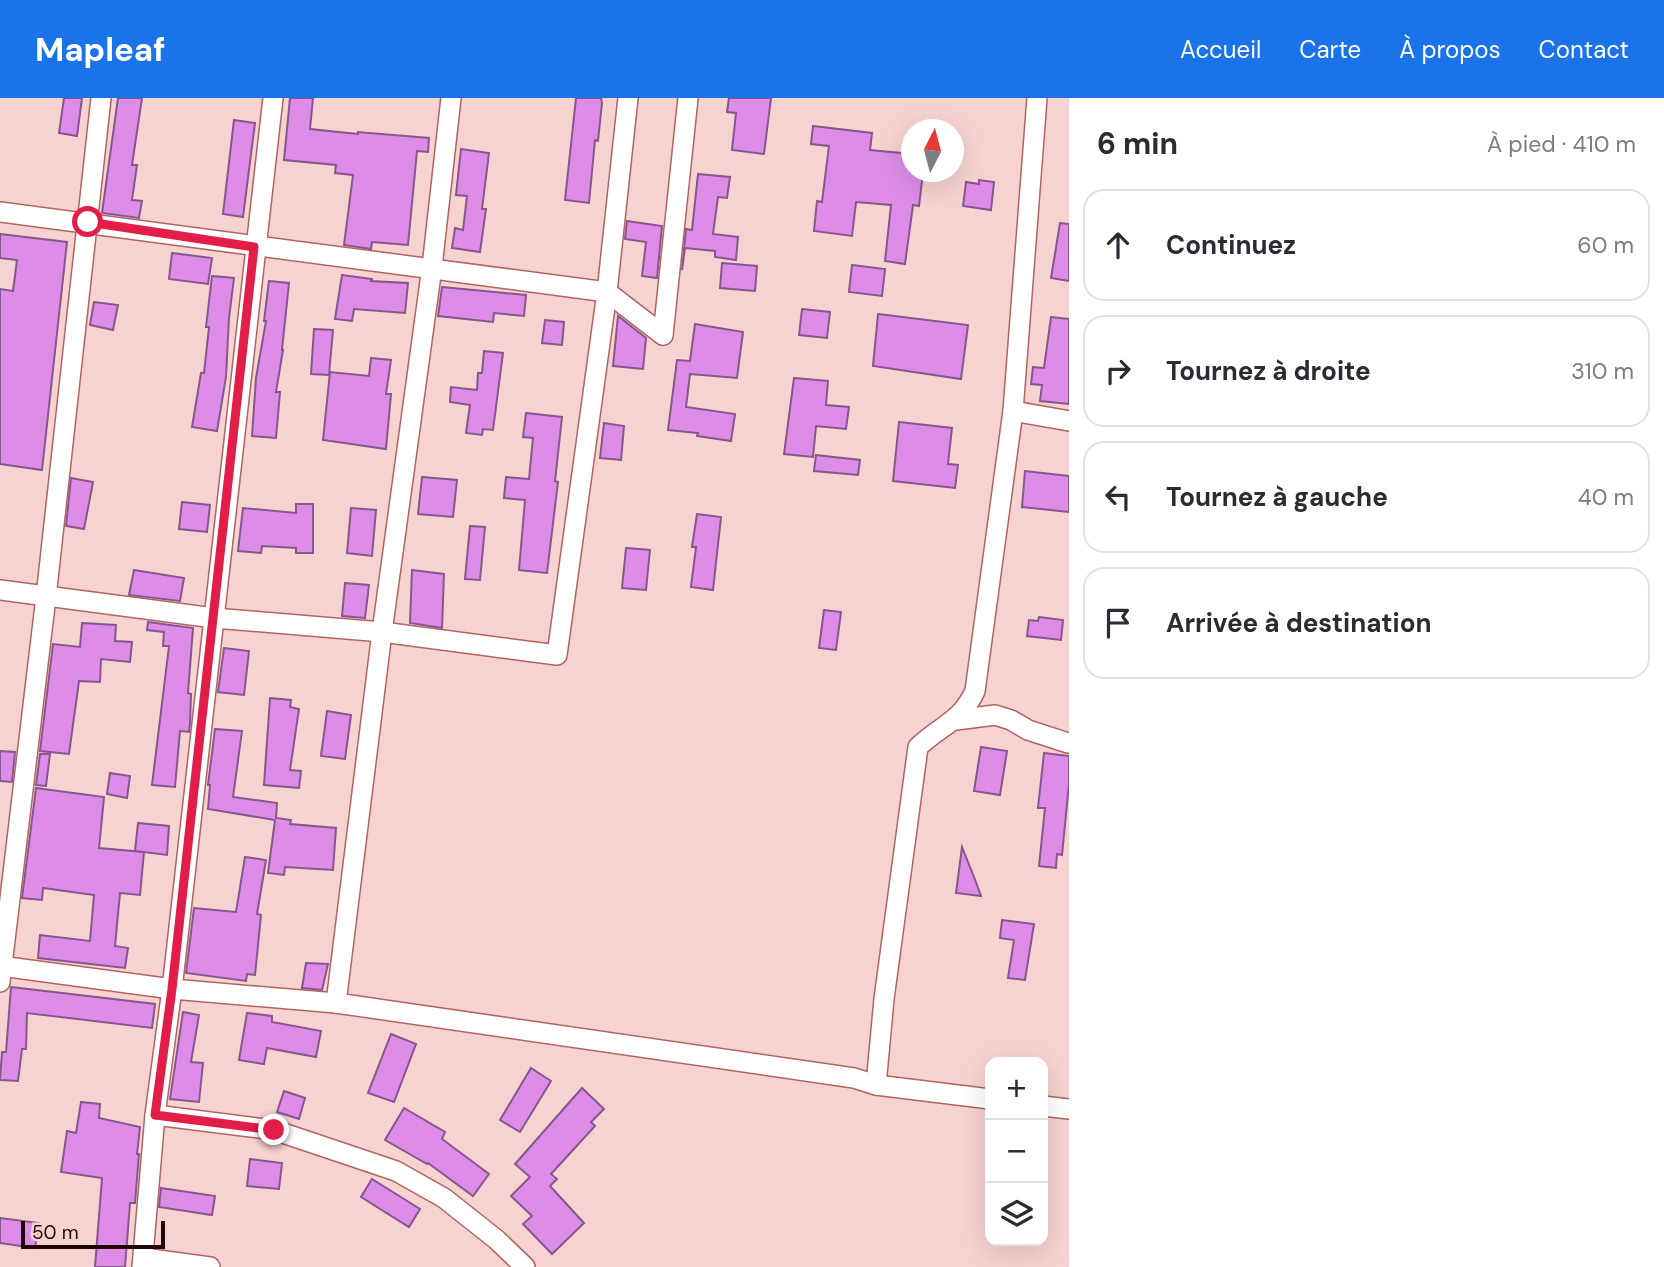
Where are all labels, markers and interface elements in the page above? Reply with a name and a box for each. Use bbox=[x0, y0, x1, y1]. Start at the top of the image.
text: Mapleaf bbox=[35, 28, 165, 71]
text: Accueil bbox=[1180, 34, 1261, 65]
text: Carte bbox=[1299, 34, 1361, 65]
text: À propos bbox=[1399, 34, 1501, 65]
text: Contact bbox=[1539, 34, 1629, 65]
north arrow bbox=[901, 119, 964, 182]
text: 6 min bbox=[1097, 124, 1178, 163]
text: À pied · 410 m bbox=[1487, 129, 1636, 159]
route start bbox=[72, 206, 103, 237]
icon: ahead bbox=[1099, 226, 1137, 264]
text: Continuez bbox=[1166, 228, 1296, 262]
text: 60 m bbox=[1577, 230, 1634, 260]
icon: right bbox=[1099, 352, 1137, 390]
text: Tournez à droite bbox=[1166, 354, 1371, 388]
text: 310 m bbox=[1571, 356, 1634, 386]
icon: left bbox=[1099, 478, 1137, 516]
text: Tournez à gauche bbox=[1166, 480, 1388, 514]
text: 40 m bbox=[1578, 482, 1634, 512]
icon: arrive bbox=[1099, 604, 1137, 642]
text: Arrivée à destination bbox=[1166, 606, 1432, 640]
map controls bbox=[985, 1057, 1048, 1246]
button: + bbox=[985, 1057, 1048, 1120]
route end bbox=[258, 1114, 289, 1145]
button: − bbox=[985, 1120, 1048, 1183]
button: layers bbox=[985, 1183, 1048, 1246]
scale bar bbox=[21, 1218, 164, 1250]
text: 50 m bbox=[32, 1220, 79, 1245]

